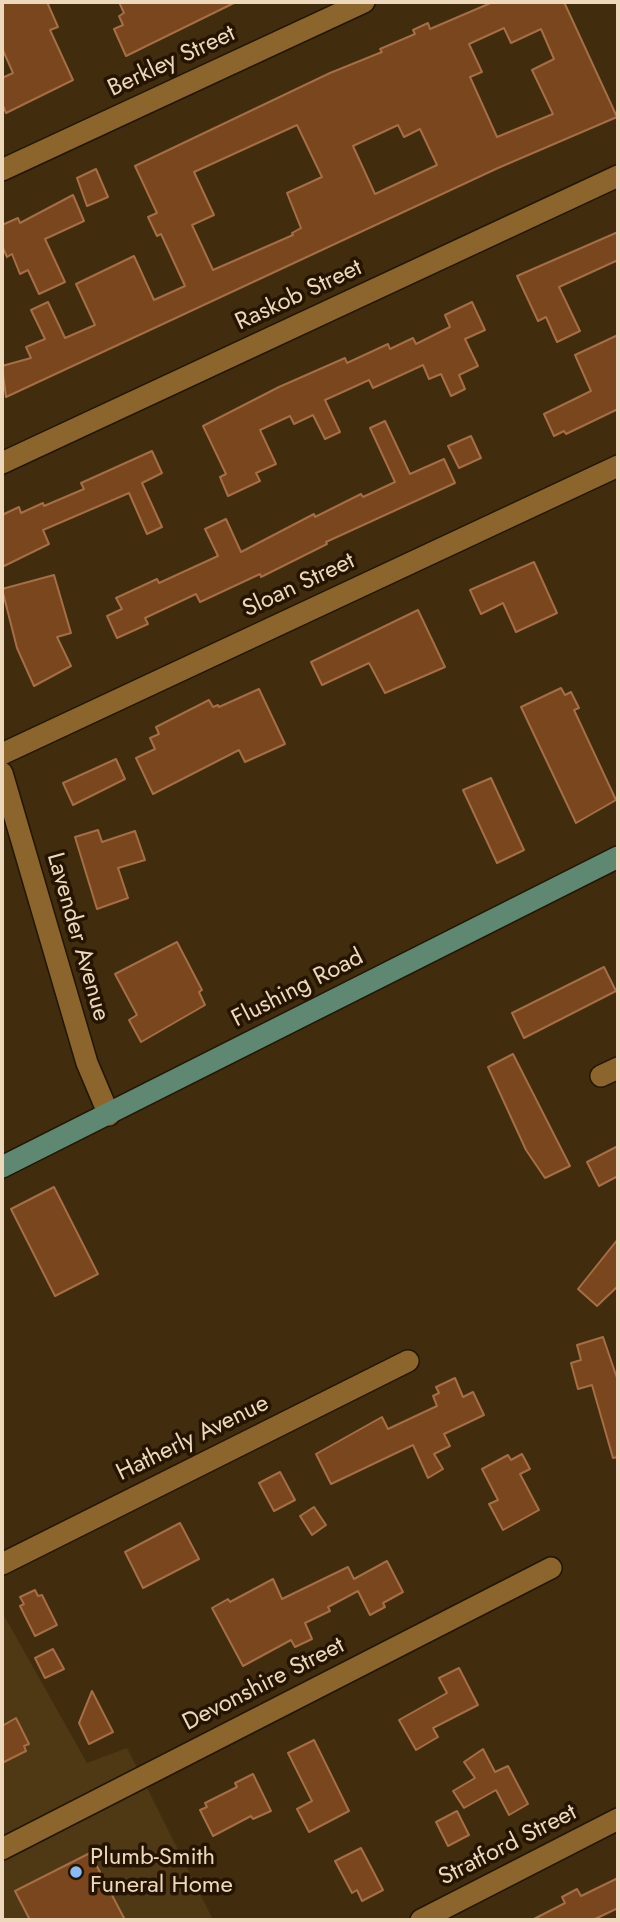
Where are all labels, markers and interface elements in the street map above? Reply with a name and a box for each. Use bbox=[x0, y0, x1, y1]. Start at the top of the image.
street label: Berkley Street bbox=[104, 20, 240, 104]
street label: Raskob Street bbox=[231, 254, 367, 338]
street label: Sloan Street bbox=[238, 548, 360, 624]
street label: Lavender Avenue bbox=[39, 850, 115, 1024]
street label: Flushing Road bbox=[227, 944, 369, 1034]
street label: Hatherly Avenue bbox=[112, 1390, 274, 1488]
street label: Devonshire Street bbox=[178, 1632, 350, 1738]
street label: Stratford Street bbox=[434, 1799, 582, 1893]
place label: Plumb-Smith Funeral Home bbox=[90, 1844, 233, 1900]
marker: Plumb-Smith Funeral Home bbox=[68, 1864, 84, 1880]

